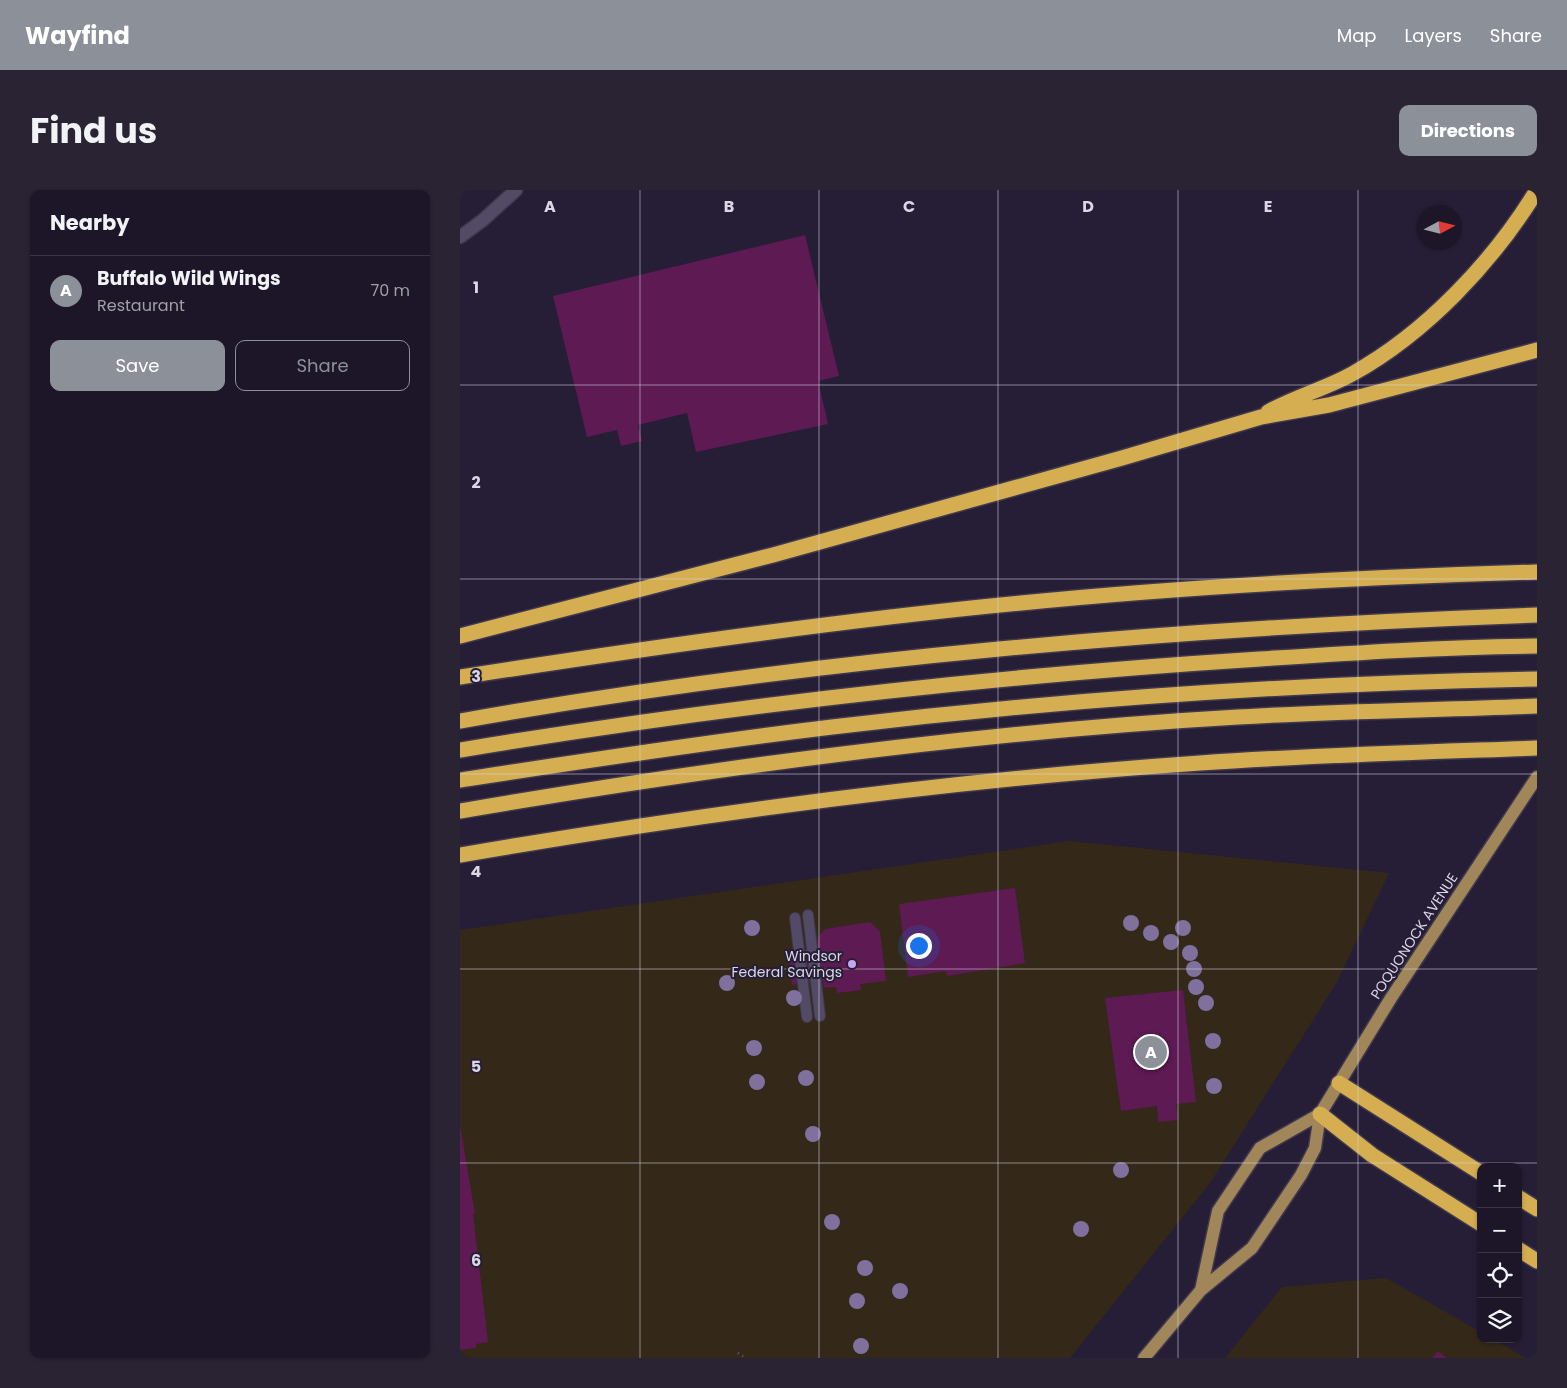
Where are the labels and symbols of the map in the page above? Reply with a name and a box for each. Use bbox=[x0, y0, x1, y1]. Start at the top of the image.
text: A bbox=[544, 195, 556, 218]
text: B bbox=[724, 195, 734, 218]
text: C bbox=[903, 195, 915, 218]
text: D bbox=[1082, 195, 1094, 218]
text: E bbox=[1264, 195, 1272, 218]
north arrow bbox=[1417, 205, 1462, 250]
text: 1 bbox=[473, 276, 479, 299]
text: 2 bbox=[471, 471, 481, 494]
text: 3 bbox=[471, 665, 481, 688]
text: 4 bbox=[471, 860, 482, 883]
street label: POQUONOCK AVENUE bbox=[1366, 869, 1462, 1003]
your location bbox=[906, 933, 932, 959]
place label: Windsor Federal Savings bbox=[732, 946, 842, 982]
marker: Windsor Federal Savings bbox=[846, 958, 858, 970]
pin: A bbox=[1135, 1033, 1167, 1071]
text: 5 bbox=[471, 1055, 481, 1078]
text: 6 bbox=[471, 1249, 481, 1272]

